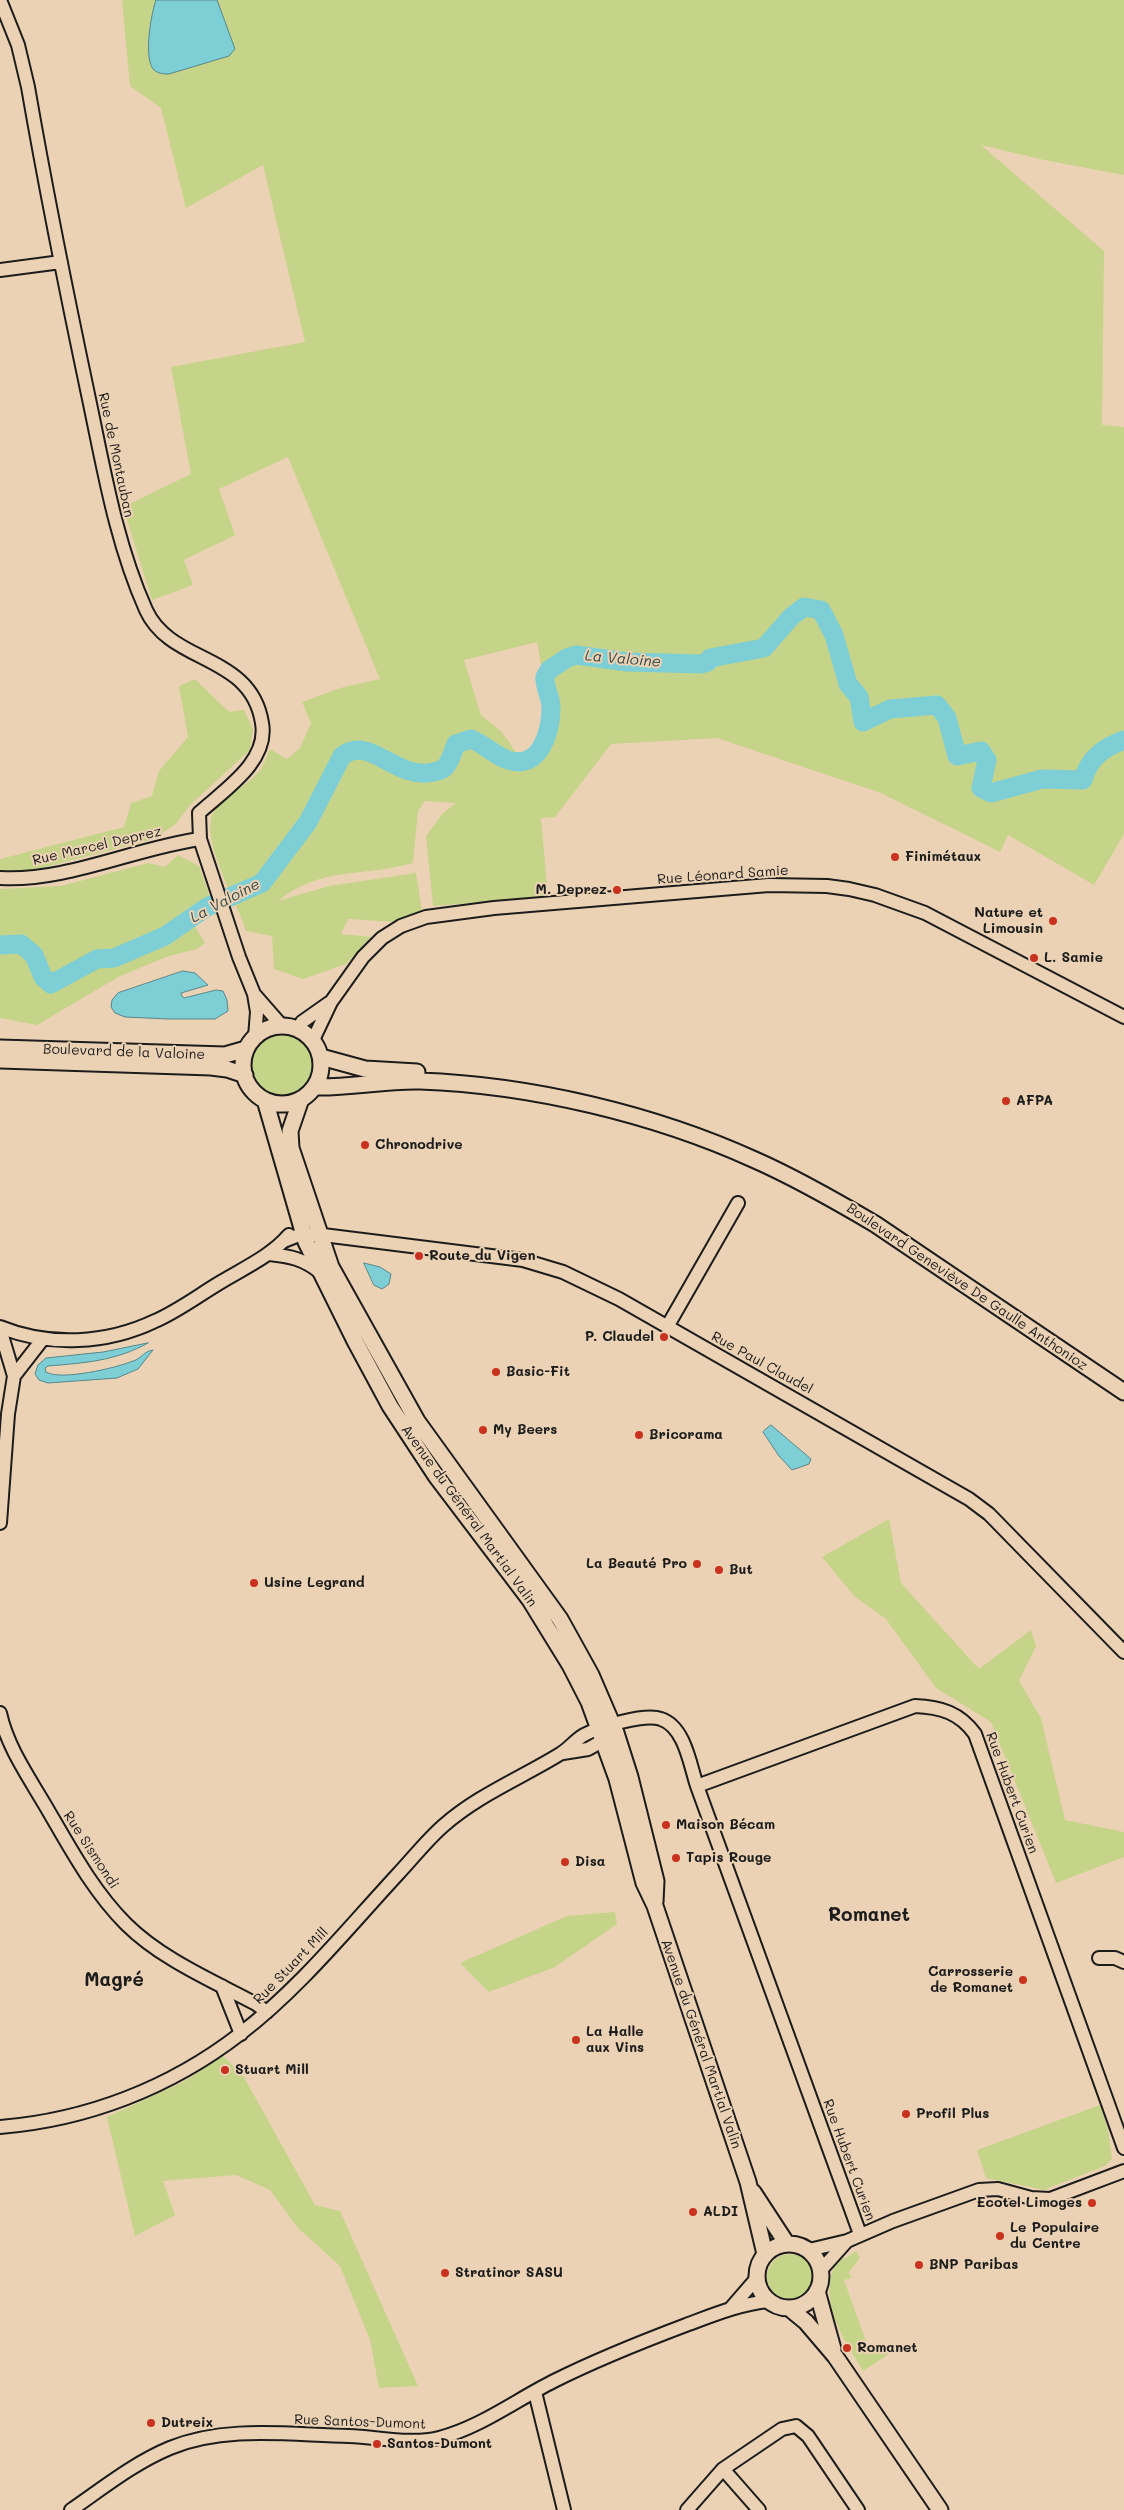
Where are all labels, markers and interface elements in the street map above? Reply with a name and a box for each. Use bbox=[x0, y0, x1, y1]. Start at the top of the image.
street label: Rue de Montauban bbox=[95, 391, 137, 519]
water label: La Valoine bbox=[584, 647, 662, 671]
street label: Rue Marcel Deprez bbox=[31, 823, 163, 869]
place label: Finimétaux bbox=[905, 849, 981, 865]
marker: Finimétaux bbox=[889, 851, 901, 863]
street label: Rue Léonard Samie bbox=[657, 862, 789, 888]
water label: La Valoine bbox=[187, 875, 263, 927]
place label: M. Deprez bbox=[536, 882, 607, 898]
marker: M. Deprez bbox=[611, 884, 623, 896]
place label: Nature et Limousin bbox=[974, 905, 1043, 938]
marker: Nature et Limousin bbox=[1047, 915, 1059, 927]
place label: L. Samie bbox=[1044, 950, 1103, 966]
marker: L. Samie bbox=[1028, 952, 1040, 964]
street label: Boulevard de la Valoine bbox=[43, 1041, 205, 1063]
place label: AFPA bbox=[1016, 1093, 1053, 1109]
marker: AFPA bbox=[1000, 1095, 1012, 1107]
place label: Chronodrive bbox=[375, 1137, 463, 1153]
marker: Chronodrive bbox=[359, 1139, 371, 1151]
street label: Boulevard Geneviève De Gaulle Anthonioz bbox=[843, 1200, 1091, 1374]
place label: Route du Vigen bbox=[429, 1248, 535, 1264]
marker: Route du Vigen bbox=[413, 1250, 425, 1262]
street label: Rue Paul Claudel bbox=[708, 1328, 816, 1398]
place label: P. Claudel bbox=[585, 1329, 654, 1345]
marker: P. Claudel bbox=[658, 1331, 670, 1343]
place label: Basic-Fit bbox=[506, 1364, 570, 1380]
marker: Basic-Fit bbox=[490, 1366, 502, 1378]
street label: Avenue du Général Martial Valin bbox=[397, 1422, 541, 1610]
place label: My Beers bbox=[493, 1422, 557, 1438]
marker: My Beers bbox=[477, 1424, 489, 1436]
place label: Bricorama bbox=[649, 1427, 723, 1443]
marker: Bricorama bbox=[633, 1429, 645, 1441]
place label: La Beauté Pro bbox=[586, 1556, 687, 1572]
marker: La Beauté Pro bbox=[691, 1558, 703, 1570]
place label: But bbox=[729, 1562, 753, 1578]
marker: But bbox=[713, 1564, 725, 1576]
place label: Usine Legrand bbox=[264, 1575, 365, 1591]
marker: Usine Legrand bbox=[248, 1577, 260, 1589]
street label: Rue Hubert Curien bbox=[982, 1730, 1042, 1856]
street label: Rue Sismondi bbox=[60, 1808, 122, 1892]
place label: Maison Bécam bbox=[676, 1817, 775, 1833]
marker: Maison Bécam bbox=[660, 1819, 672, 1831]
place label: Tapis Rouge bbox=[686, 1850, 771, 1866]
marker: Tapis Rouge bbox=[670, 1852, 682, 1864]
place label: Disa bbox=[575, 1854, 605, 1870]
marker: Disa bbox=[559, 1856, 571, 1868]
district label: Romanet bbox=[828, 1904, 910, 1926]
street label: Rue Stuart Mill bbox=[250, 1924, 332, 2008]
street label: Avenue du Général Martial Valin bbox=[657, 1937, 745, 2151]
place label: Carrosserie de Romanet bbox=[928, 1964, 1013, 1996]
district label: Magré bbox=[84, 1969, 144, 1991]
marker: Carrosserie de Romanet bbox=[1017, 1974, 1029, 1986]
place label: La Halle aux Vins bbox=[586, 2024, 644, 2056]
marker: La Halle aux Vins bbox=[570, 2034, 582, 2046]
place label: Stuart Mill bbox=[235, 2062, 309, 2078]
marker: Stuart Mill bbox=[219, 2064, 231, 2076]
street label: Rue Hubert Curien bbox=[819, 2097, 879, 2223]
place label: Profil Plus bbox=[916, 2106, 989, 2122]
marker: Profil Plus bbox=[900, 2108, 912, 2120]
place label: Ecotel Limoges bbox=[977, 2195, 1082, 2211]
marker: Ecotel Limoges bbox=[1086, 2197, 1098, 2209]
place label: ALDI bbox=[703, 2204, 738, 2220]
marker: ALDI bbox=[687, 2206, 699, 2218]
place label: Le Populaire du Centre bbox=[1010, 2220, 1099, 2252]
marker: Le Populaire du Centre bbox=[994, 2230, 1006, 2242]
place label: BNP Paribas bbox=[929, 2257, 1018, 2273]
marker: BNP Paribas bbox=[913, 2259, 925, 2271]
place label: Stratinor SASU bbox=[455, 2265, 563, 2281]
marker: Stratinor SASU bbox=[439, 2267, 451, 2279]
place label: Romanet bbox=[857, 2340, 917, 2356]
marker: Romanet bbox=[841, 2342, 853, 2354]
street label: Rue Santos-Dumont bbox=[294, 2411, 426, 2433]
place label: Dutreix bbox=[161, 2415, 213, 2431]
marker: Dutreix bbox=[145, 2417, 157, 2429]
place label: Santos-Dumont bbox=[387, 2436, 492, 2452]
marker: Santos-Dumont bbox=[371, 2438, 383, 2450]

